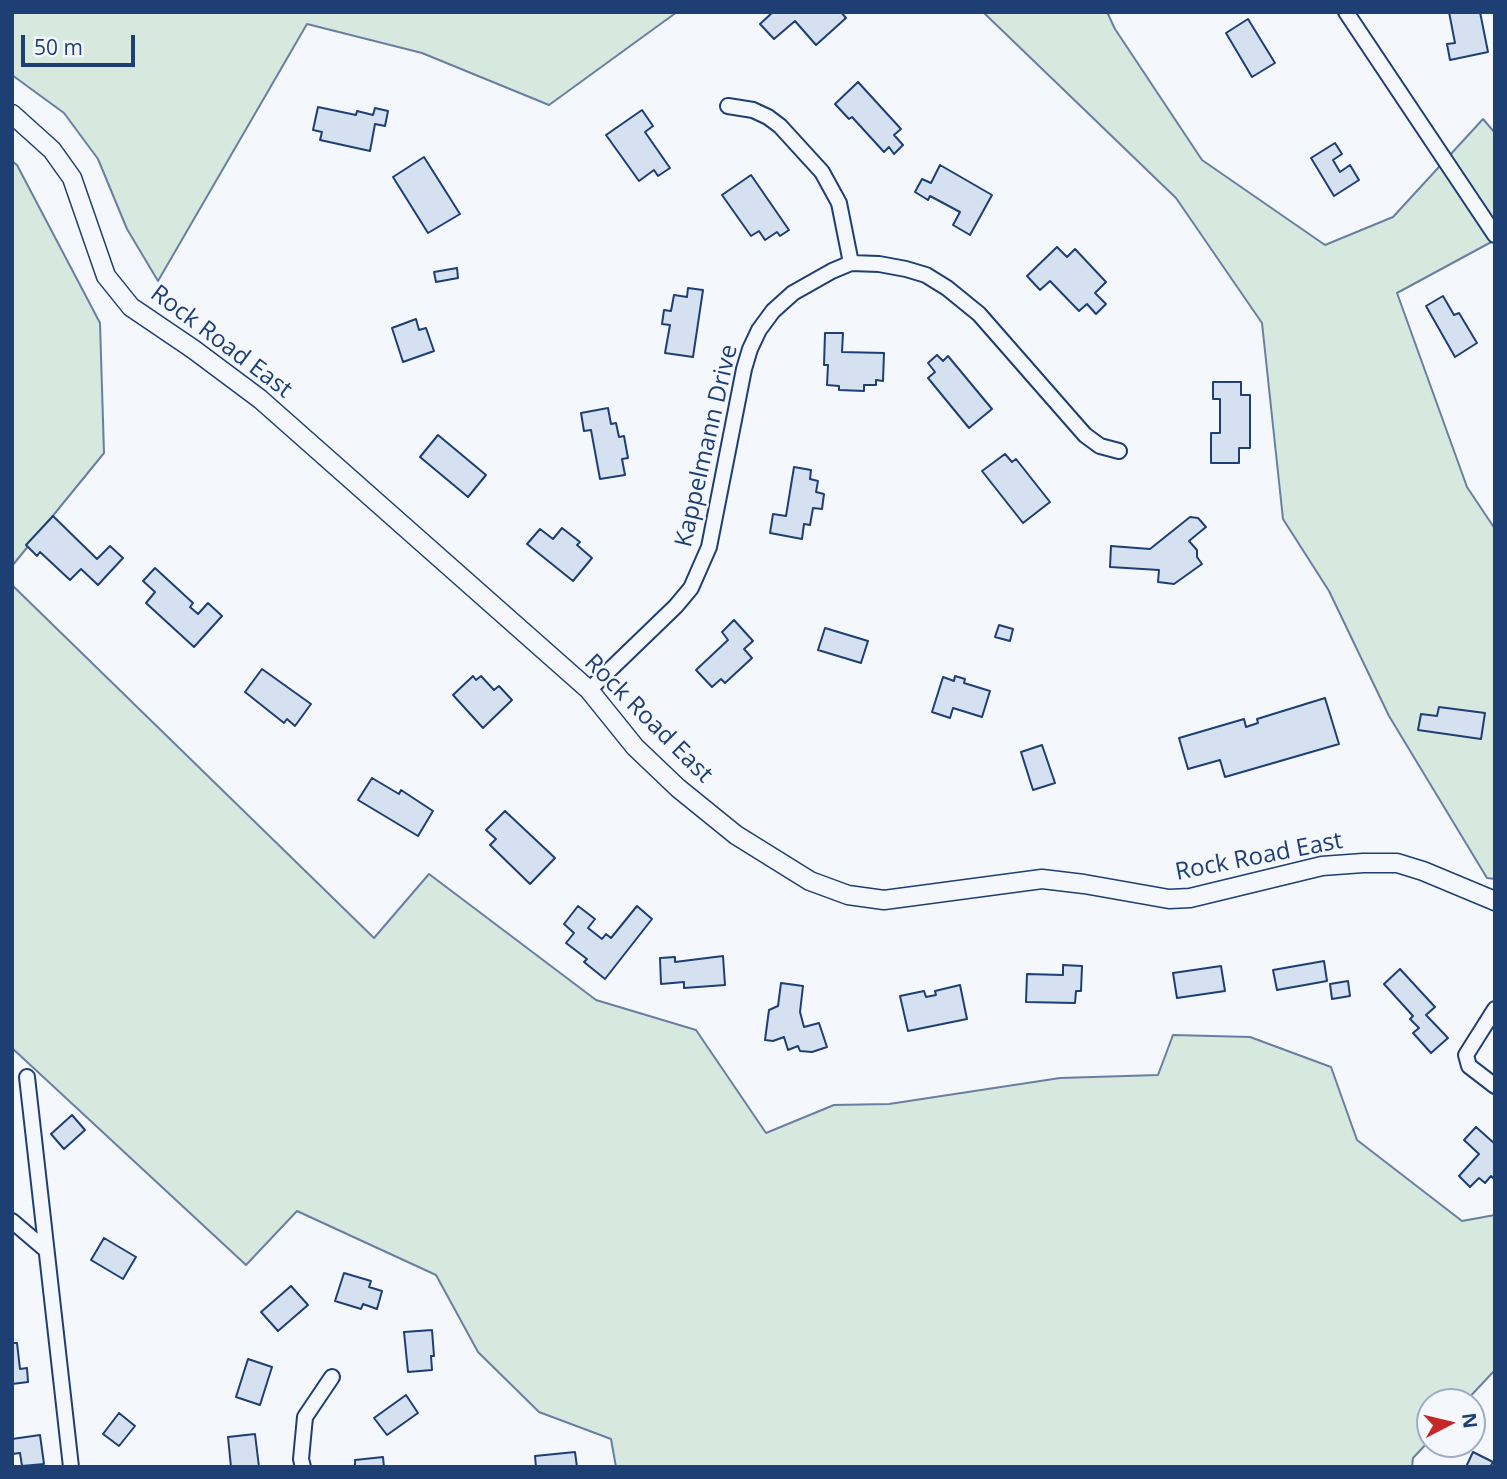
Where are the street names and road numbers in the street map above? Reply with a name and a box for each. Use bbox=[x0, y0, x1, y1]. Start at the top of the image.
street label: Rock Road East bbox=[145, 279, 297, 405]
street label: Kappelmann Drive bbox=[670, 342, 744, 550]
street label: Rock Road East bbox=[578, 649, 718, 789]
street label: Rock Road East bbox=[1173, 827, 1345, 887]

